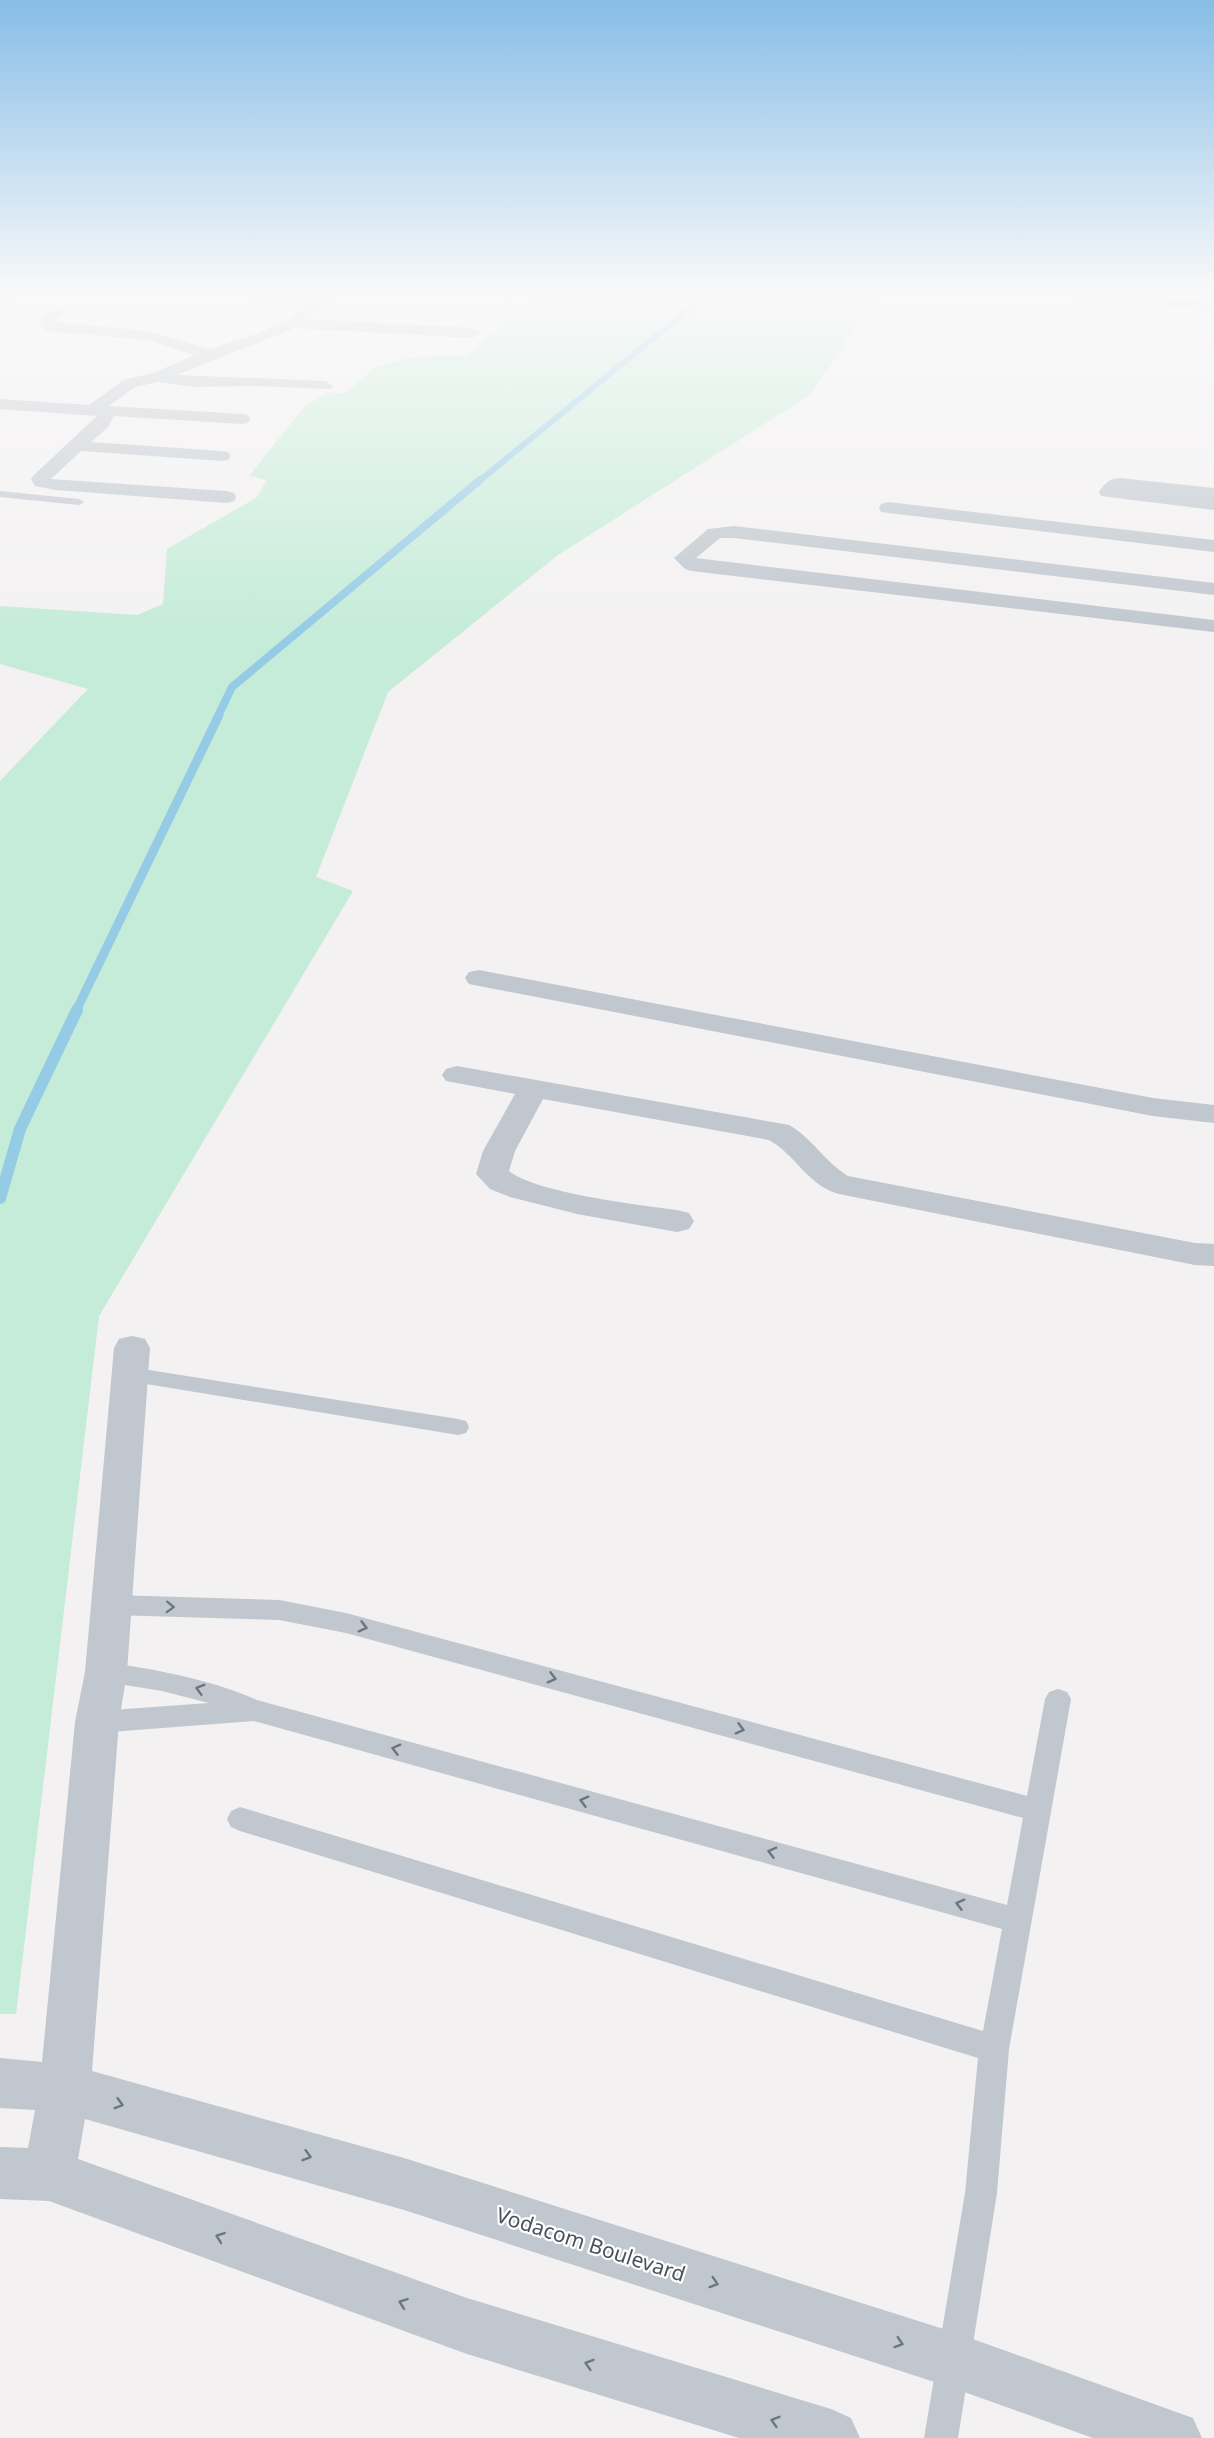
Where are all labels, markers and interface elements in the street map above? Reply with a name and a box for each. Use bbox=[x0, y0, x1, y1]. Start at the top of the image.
one-way arrow bbox=[166, 1601, 175, 1613]
one-way arrow bbox=[358, 1620, 368, 1633]
one-way arrow bbox=[547, 1671, 557, 1684]
one-way arrow bbox=[195, 1683, 205, 1696]
one-way arrow bbox=[735, 1722, 745, 1735]
one-way arrow bbox=[391, 1744, 402, 1756]
one-way arrow bbox=[579, 1796, 590, 1808]
one-way arrow bbox=[767, 1847, 777, 1860]
one-way arrow bbox=[955, 1899, 966, 1911]
one-way arrow bbox=[114, 2096, 124, 2109]
one-way arrow bbox=[302, 2149, 312, 2162]
street label: Vodacom Boulevard bbox=[493, 2200, 689, 2288]
one-way arrow bbox=[215, 2232, 226, 2244]
one-way arrow bbox=[708, 2276, 719, 2288]
one-way arrow bbox=[399, 2298, 409, 2311]
one-way arrow bbox=[893, 2336, 904, 2348]
one-way arrow bbox=[584, 2358, 595, 2371]
one-way arrow bbox=[770, 2416, 781, 2428]

